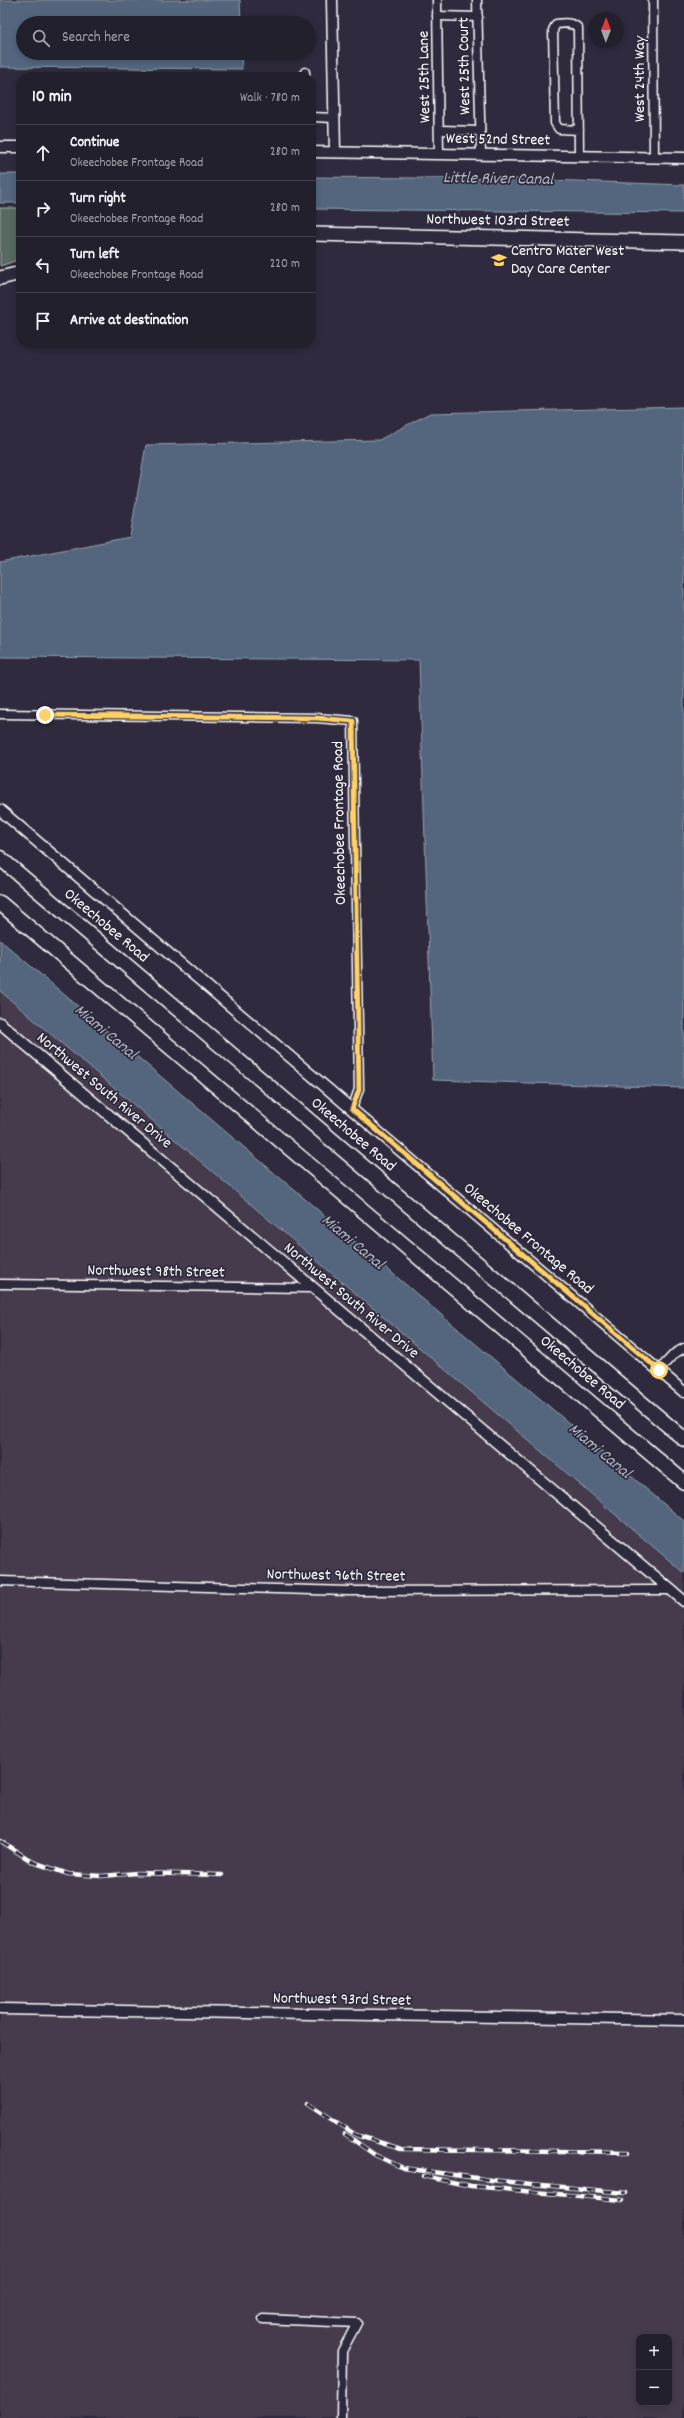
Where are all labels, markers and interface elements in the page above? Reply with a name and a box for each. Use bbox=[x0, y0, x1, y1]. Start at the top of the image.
north arrow bbox=[588, 12, 624, 48]
search box bbox=[16, 16, 316, 60]
street label: West 25th Court bbox=[453, 17, 477, 115]
icon: search bbox=[30, 27, 52, 49]
text: Search here bbox=[62, 27, 130, 49]
street label: West 25th Lane bbox=[413, 31, 437, 123]
street label: West 24th Way bbox=[629, 35, 652, 122]
text: 10 min bbox=[32, 86, 72, 110]
text: Walk · 780 m bbox=[240, 89, 300, 108]
street label: West 52nd Street bbox=[446, 128, 550, 152]
text: Continue bbox=[70, 132, 119, 154]
icon: ahead bbox=[32, 142, 54, 164]
text: 280 m bbox=[270, 143, 300, 162]
text: Okeechobee Frontage Road bbox=[70, 154, 203, 173]
water label: Little River Canal bbox=[443, 167, 555, 193]
text: Turn right bbox=[70, 188, 126, 210]
icon: right bbox=[32, 198, 54, 220]
text: 280 m bbox=[270, 199, 300, 218]
street label: Northwest 103rd Street bbox=[426, 208, 570, 234]
text: Okeechobee Frontage Road bbox=[70, 210, 203, 229]
place label: Centro Mater West Day Care Center bbox=[511, 240, 624, 281]
text: Turn left bbox=[70, 244, 119, 266]
school or university icon: Centro Mater West Day Care Center bbox=[490, 251, 508, 269]
icon: left bbox=[32, 254, 54, 276]
text: 220 m bbox=[270, 255, 300, 274]
text: Okeechobee Frontage Road bbox=[70, 266, 203, 285]
icon: arrive bbox=[32, 310, 54, 332]
text: Arrive at destination bbox=[70, 310, 188, 332]
route end bbox=[36, 706, 54, 724]
street label: Okeechobee Frontage Road bbox=[327, 741, 353, 905]
street label: Okeechobee Road bbox=[58, 883, 154, 969]
water label: Miami Canal bbox=[68, 999, 143, 1068]
street label: Northwest South River Drive bbox=[31, 1027, 177, 1155]
street label: Okeechobee Road bbox=[305, 1092, 401, 1178]
street label: Okeechobee Frontage Road bbox=[458, 1177, 598, 1301]
water label: Miami Canal bbox=[315, 1209, 390, 1278]
street label: Northwest South River Drive bbox=[278, 1237, 424, 1365]
street label: Northwest 98th Street bbox=[87, 1259, 225, 1285]
street label: Okeechobee Road bbox=[534, 1330, 630, 1416]
route start bbox=[650, 1361, 668, 1379]
water label: Miami Canal bbox=[562, 1418, 637, 1487]
street label: Northwest 96th Street bbox=[266, 1563, 406, 1589]
street label: Northwest 93rd Street bbox=[273, 1987, 411, 2013]
map controls bbox=[636, 2334, 672, 2406]
button: + bbox=[636, 2334, 672, 2370]
button: − bbox=[636, 2370, 672, 2406]

